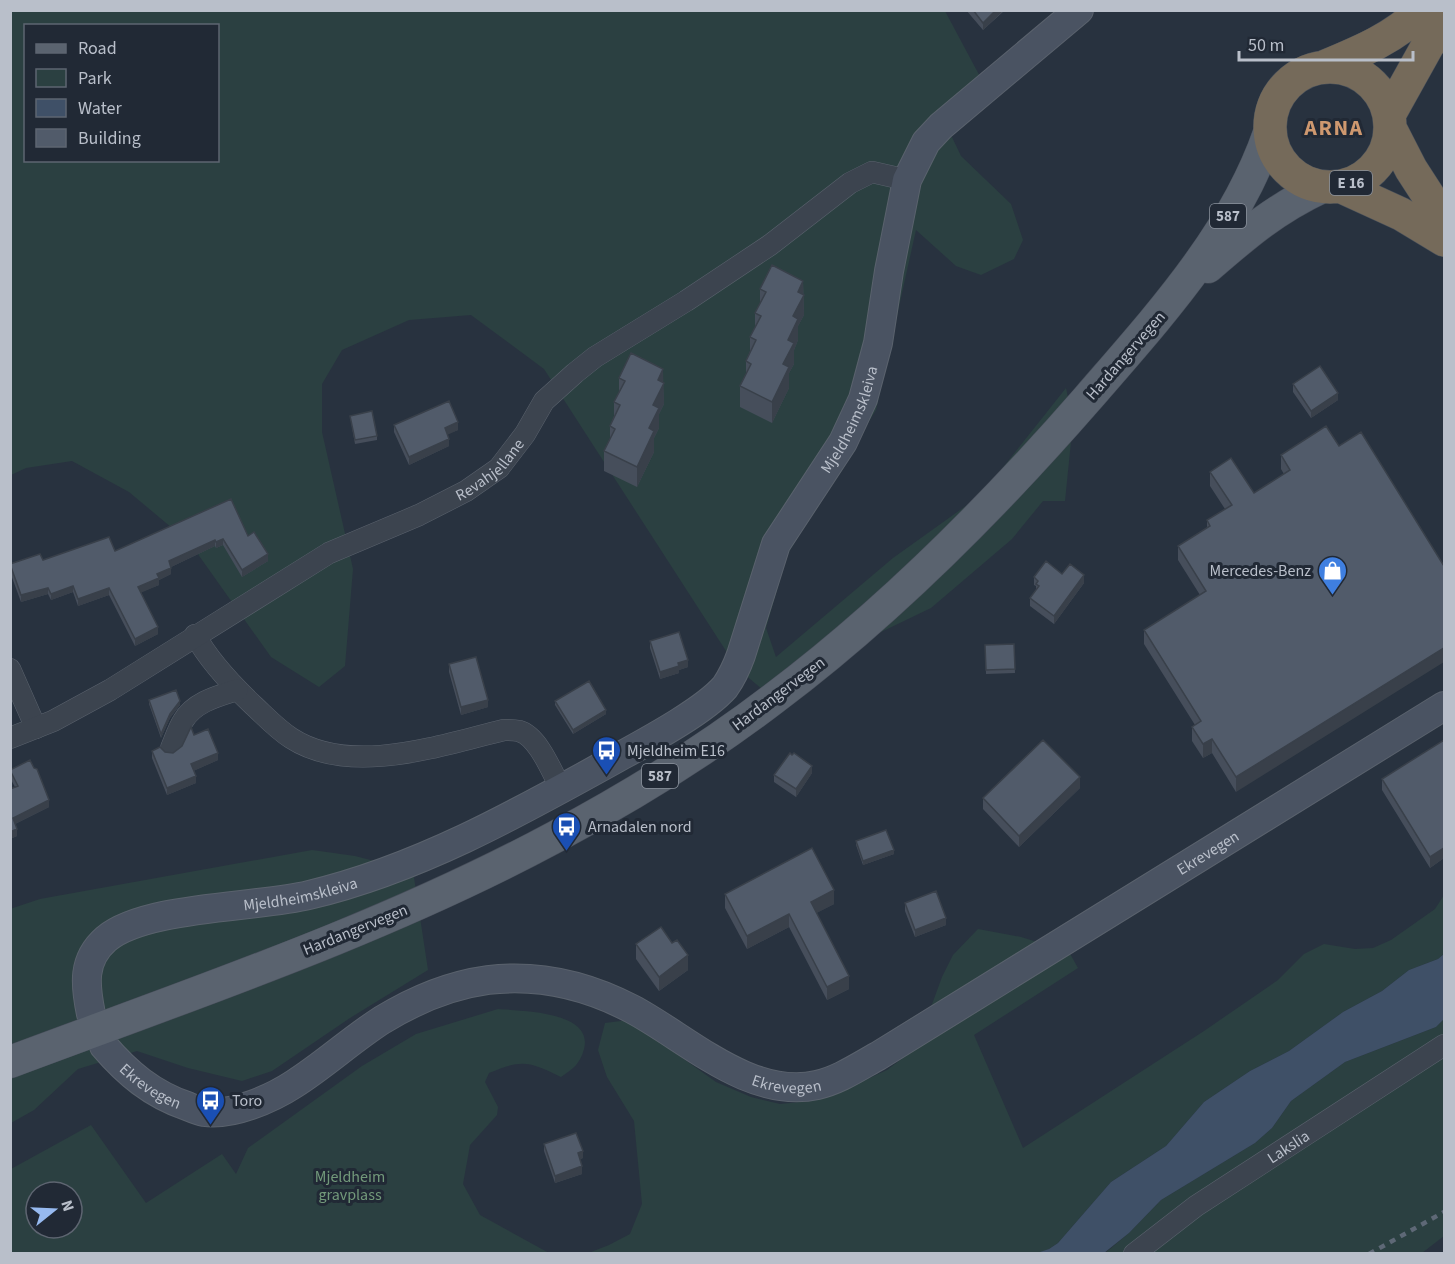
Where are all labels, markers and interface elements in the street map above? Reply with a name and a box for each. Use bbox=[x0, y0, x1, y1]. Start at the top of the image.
legend bbox=[24, 24, 219, 162]
scale bar bbox=[1239, 24, 1413, 62]
text: 50 m bbox=[1248, 33, 1284, 58]
text: Road bbox=[78, 36, 117, 61]
text: Park bbox=[78, 66, 112, 91]
text: Water bbox=[78, 96, 122, 121]
district label: ARNA bbox=[1303, 112, 1364, 144]
text: Building bbox=[78, 126, 141, 151]
road number: E 16 bbox=[1330, 171, 1372, 195]
road number: 587 bbox=[1210, 204, 1246, 228]
street label: Hardangervegen bbox=[1081, 307, 1170, 405]
street label: Mjeldheimskleiva bbox=[815, 364, 883, 478]
street label: Revahjellane bbox=[452, 434, 530, 507]
shop icon: Mercedes-Benz bbox=[1316, 554, 1348, 596]
place label: Mercedes-Benz bbox=[1210, 560, 1311, 582]
street label: Hardangervegen bbox=[728, 652, 830, 736]
bus stop icon: Mjeldheim E16 bbox=[590, 734, 622, 776]
place label: Mjeldheim E16 bbox=[627, 740, 725, 762]
road number: 587 bbox=[642, 764, 678, 788]
bus stop icon: Arnadalen nord bbox=[551, 810, 583, 852]
place label: Arnadalen nord bbox=[588, 816, 692, 838]
street label: Ekrevegen bbox=[1173, 825, 1243, 881]
street label: Mjeldheimskleiva bbox=[242, 872, 360, 917]
street label: Hardangervegen bbox=[300, 899, 411, 961]
street label: Ekrevegen bbox=[114, 1059, 184, 1115]
street label: Ekrevegen bbox=[749, 1069, 823, 1099]
bus stop icon: Toro bbox=[195, 1084, 227, 1126]
place label: Toro bbox=[232, 1090, 262, 1112]
street label: Lakslia bbox=[1263, 1125, 1314, 1169]
park label: Mjeldheim gravplass bbox=[315, 1166, 385, 1206]
north arrow bbox=[24, 1180, 84, 1240]
text: N bbox=[55, 1197, 79, 1214]

